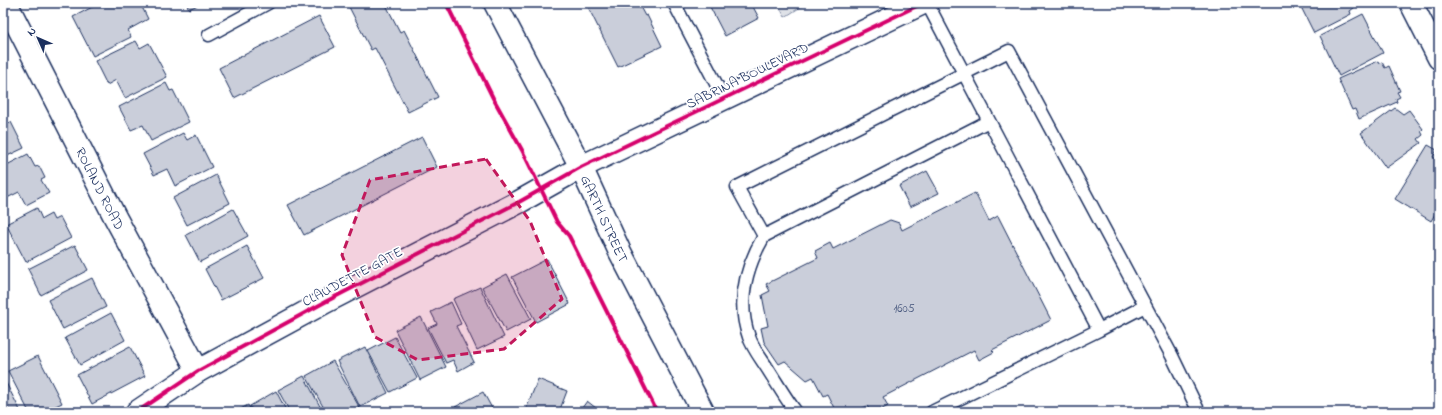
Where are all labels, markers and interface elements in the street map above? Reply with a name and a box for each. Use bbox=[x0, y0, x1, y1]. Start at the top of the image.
north arrow bbox=[18, 18, 58, 58]
text: N bbox=[23, 23, 40, 40]
street label: SABRINA BOULEVARD bbox=[683, 38, 812, 115]
street label: ROLAND ROAD bbox=[69, 144, 129, 234]
street label: GARTH STREET bbox=[574, 172, 633, 267]
street label: CLAUDETTE GATE bbox=[299, 242, 407, 313]
house number: 1605 bbox=[893, 300, 915, 318]

